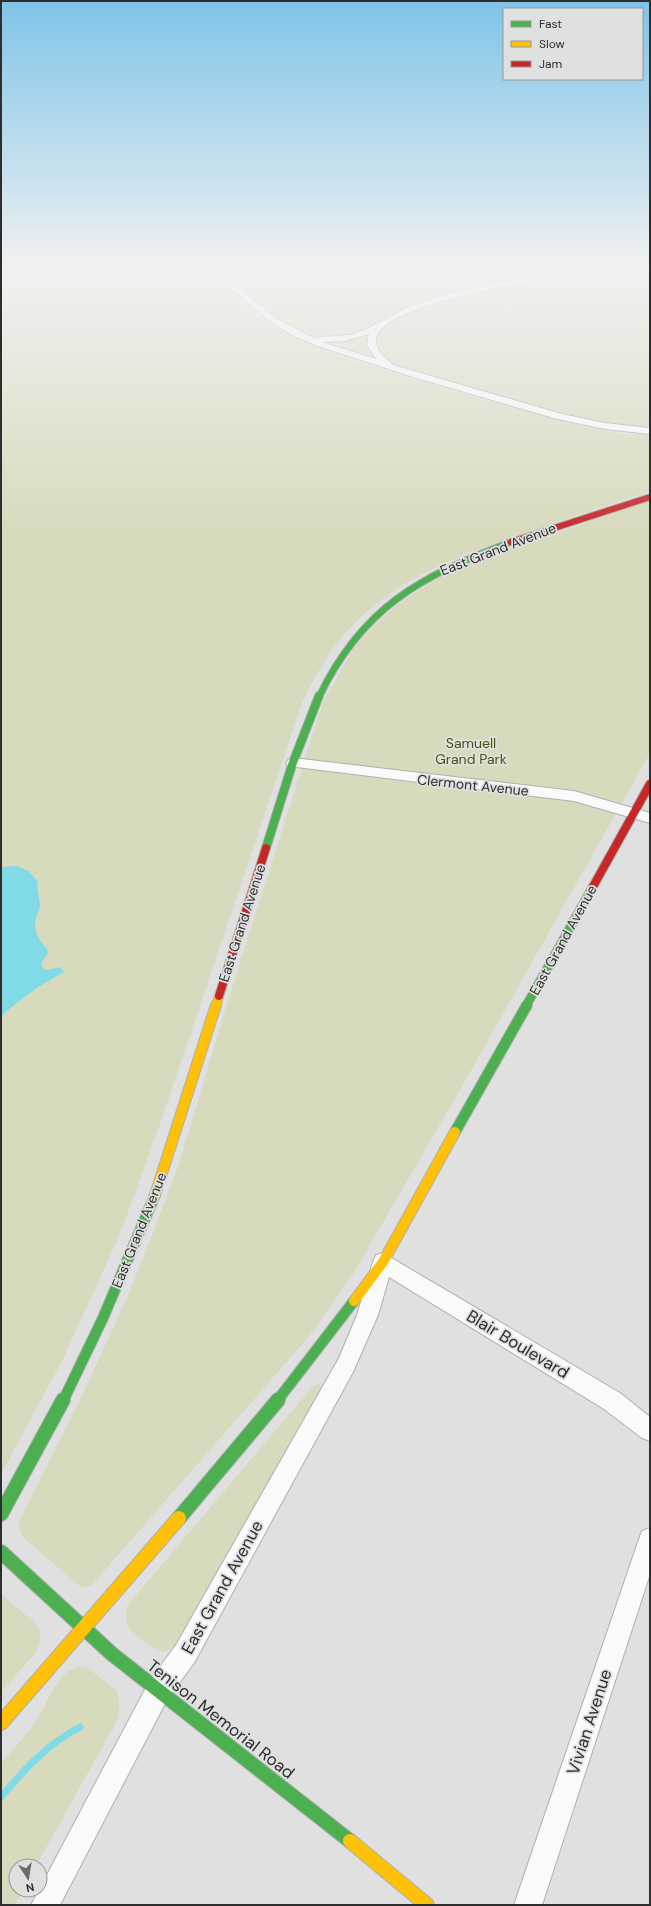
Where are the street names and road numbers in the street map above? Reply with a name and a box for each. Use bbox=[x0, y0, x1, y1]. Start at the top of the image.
street label: East Grand Avenue bbox=[437, 519, 559, 579]
street label: Clermont Avenue bbox=[416, 770, 530, 800]
street label: East Grand Avenue bbox=[214, 862, 270, 984]
street label: East Grand Avenue bbox=[525, 882, 601, 998]
street label: East Grand Avenue bbox=[108, 1170, 170, 1290]
street label: Blair Boulevard bbox=[463, 1305, 573, 1383]
street label: East Grand Avenue bbox=[176, 1516, 268, 1658]
street label: Tenison Memorial Road bbox=[143, 1655, 299, 1783]
street label: Vivian Avenue bbox=[562, 1666, 616, 1778]

